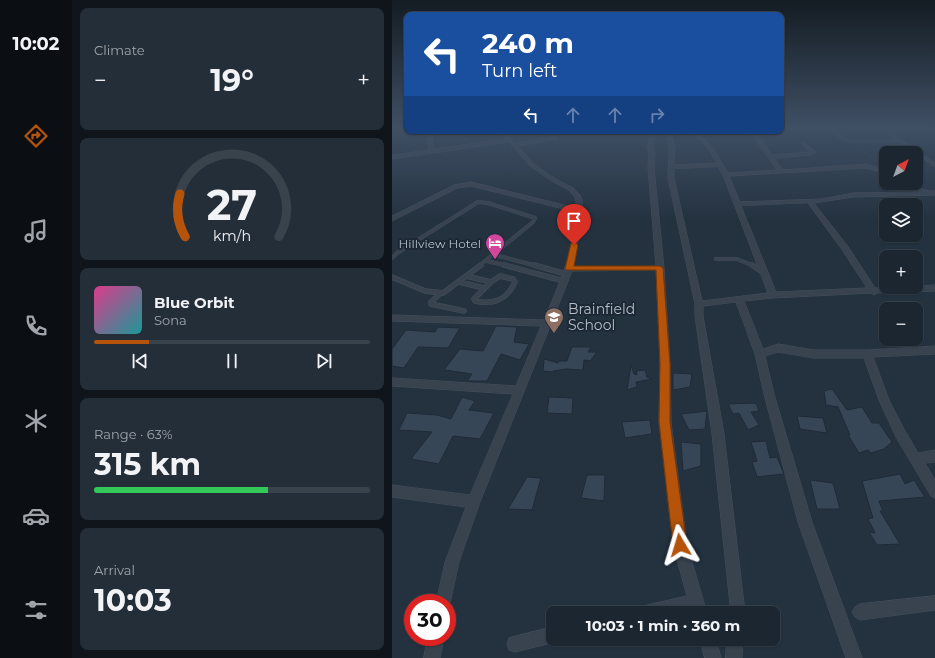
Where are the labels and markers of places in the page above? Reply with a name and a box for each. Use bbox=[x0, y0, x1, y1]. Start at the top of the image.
pin bbox=[557, 204, 591, 245]
hotel icon: Hillview Hotel bbox=[484, 232, 506, 260]
place label: Hillview Hotel bbox=[399, 236, 481, 251]
place label: Brainfield School bbox=[568, 300, 635, 334]
school or university icon: Brainfield School bbox=[543, 306, 565, 334]

